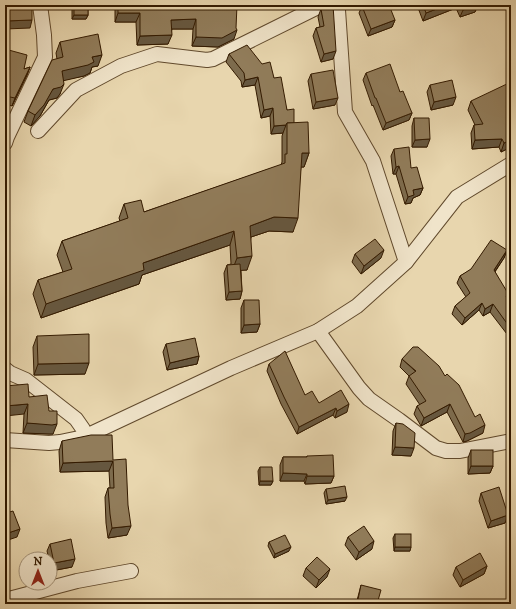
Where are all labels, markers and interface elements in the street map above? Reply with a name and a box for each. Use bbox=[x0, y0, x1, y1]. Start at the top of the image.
north arrow bbox=[18, 551, 58, 591]
text: N bbox=[33, 555, 43, 569]

